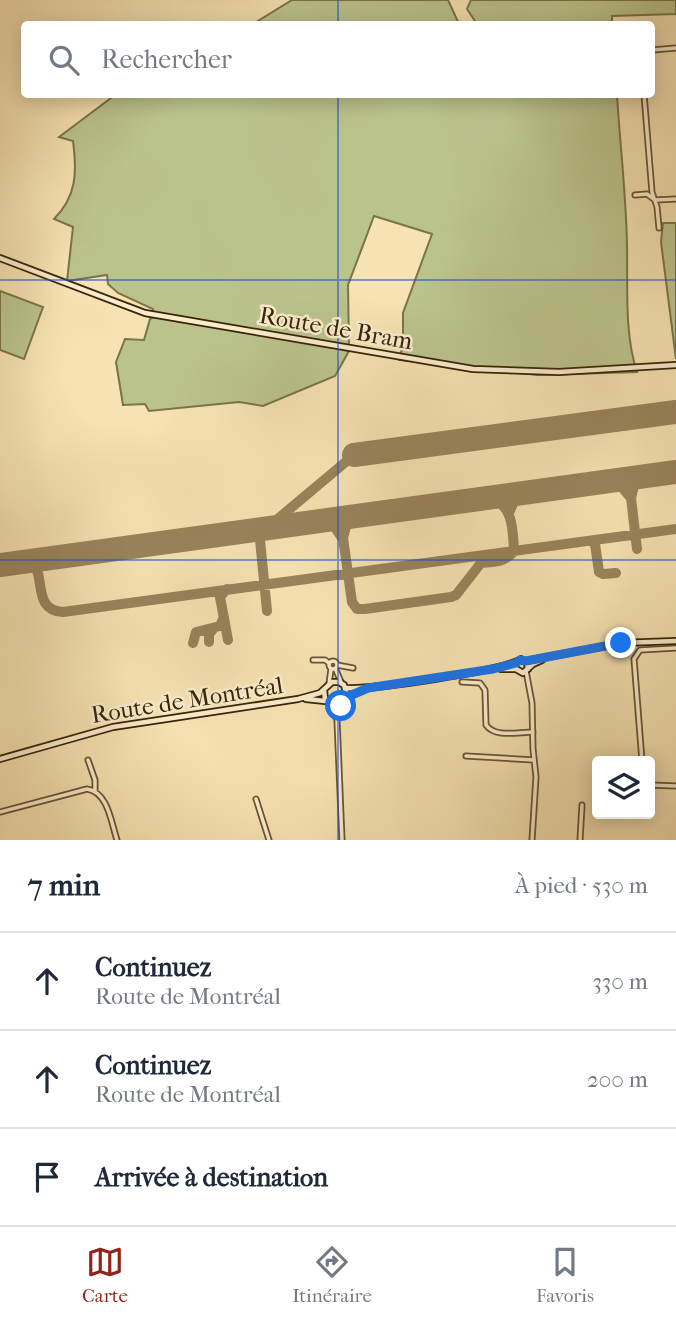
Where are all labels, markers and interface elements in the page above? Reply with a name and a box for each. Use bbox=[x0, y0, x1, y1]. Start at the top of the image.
search box bbox=[21, 21, 655, 98]
icon: search bbox=[45, 41, 83, 79]
text: Rechercher bbox=[101, 44, 232, 75]
street label: Route de Bram bbox=[257, 301, 415, 355]
route end bbox=[605, 627, 636, 658]
street label: Route de Montréal bbox=[89, 671, 285, 729]
route start bbox=[325, 690, 356, 721]
map controls bbox=[592, 756, 655, 819]
button: layers bbox=[592, 756, 655, 819]
text: 7 min bbox=[28, 868, 100, 903]
text: À pied · 530 m bbox=[515, 872, 648, 899]
text: Continuez bbox=[95, 952, 211, 983]
icon: ahead bbox=[28, 962, 66, 1000]
text: 330 m bbox=[592, 968, 648, 995]
text: Route de Montréal bbox=[95, 983, 281, 1010]
text: Continuez bbox=[95, 1050, 211, 1081]
icon: ahead bbox=[28, 1060, 66, 1098]
text: 200 m bbox=[587, 1066, 648, 1093]
text: Route de Montréal bbox=[95, 1081, 281, 1108]
icon: arrive bbox=[28, 1158, 66, 1196]
text: Arrivée à destination bbox=[95, 1162, 328, 1193]
tab: Carte bbox=[82, 1243, 128, 1307]
tab: Itinéraire bbox=[292, 1243, 372, 1307]
tab: Favoris bbox=[536, 1243, 594, 1307]

